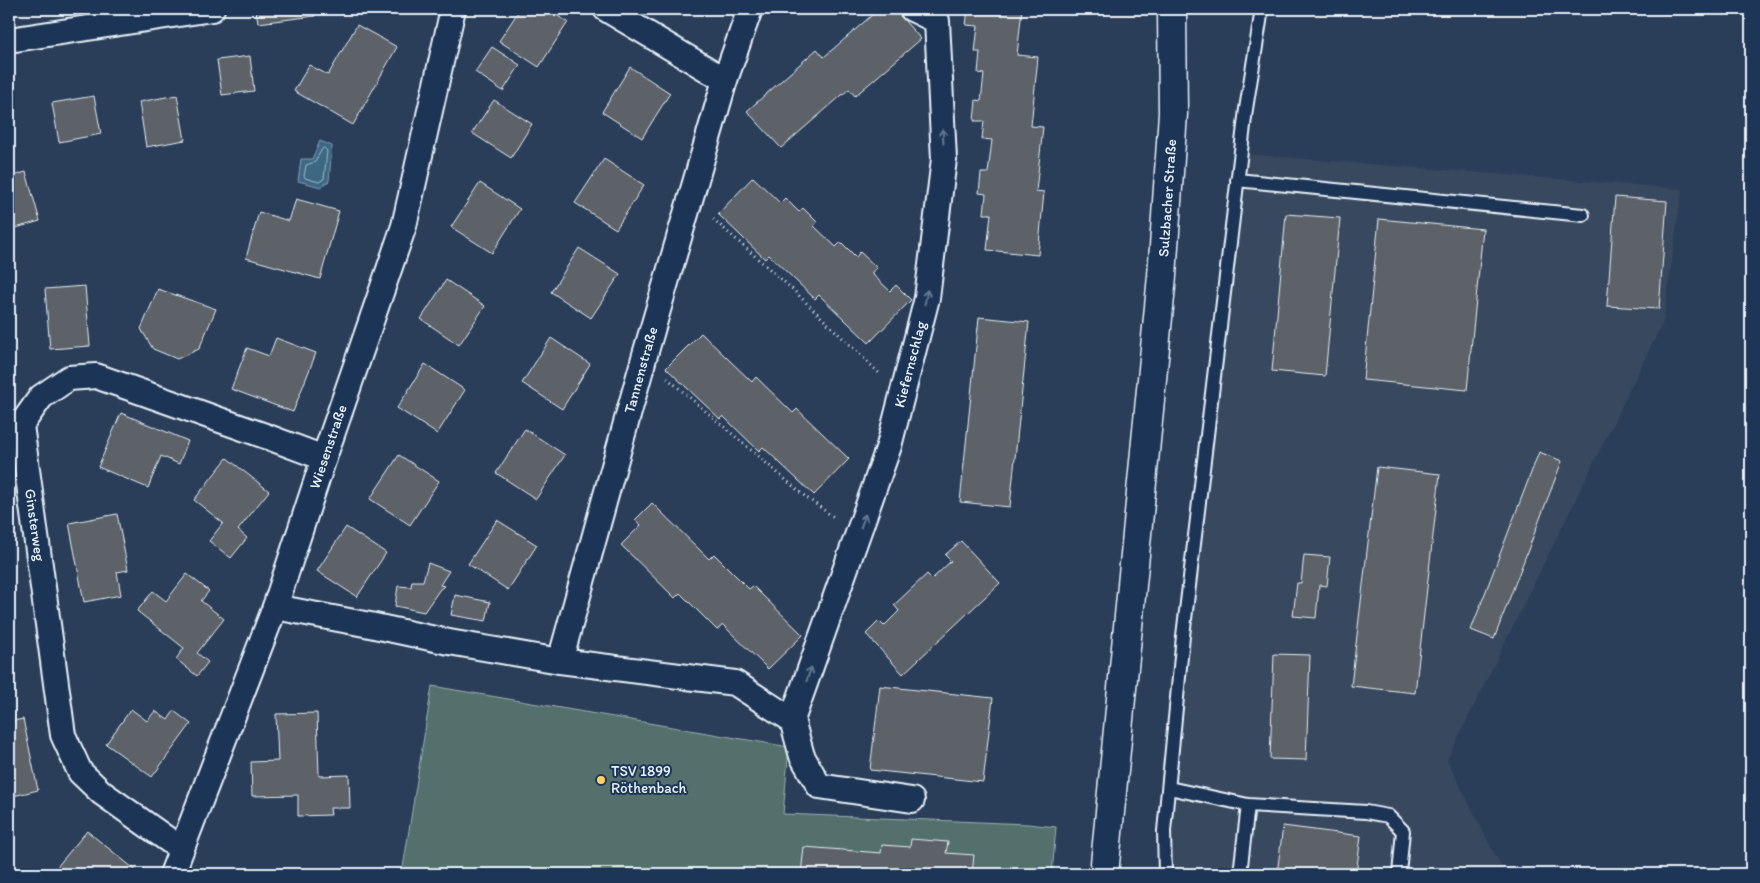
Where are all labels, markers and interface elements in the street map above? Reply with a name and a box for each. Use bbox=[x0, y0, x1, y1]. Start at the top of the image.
one-way arrow bbox=[938, 128, 947, 144]
street label: Sulzbacher Straße bbox=[1154, 138, 1180, 258]
one-way arrow bbox=[922, 290, 932, 306]
street label: Kiefernschlag bbox=[890, 319, 930, 410]
street label: Tannenstraße bbox=[620, 325, 662, 415]
street label: Wiesenstraße bbox=[305, 402, 351, 491]
street label: Ginsterweg bbox=[21, 488, 49, 563]
one-way arrow bbox=[859, 513, 868, 529]
one-way arrow bbox=[804, 666, 814, 682]
place label: TSV 1899 Röthenbach bbox=[611, 762, 687, 797]
marker: TSV 1899 Röthenbach bbox=[595, 774, 607, 786]

